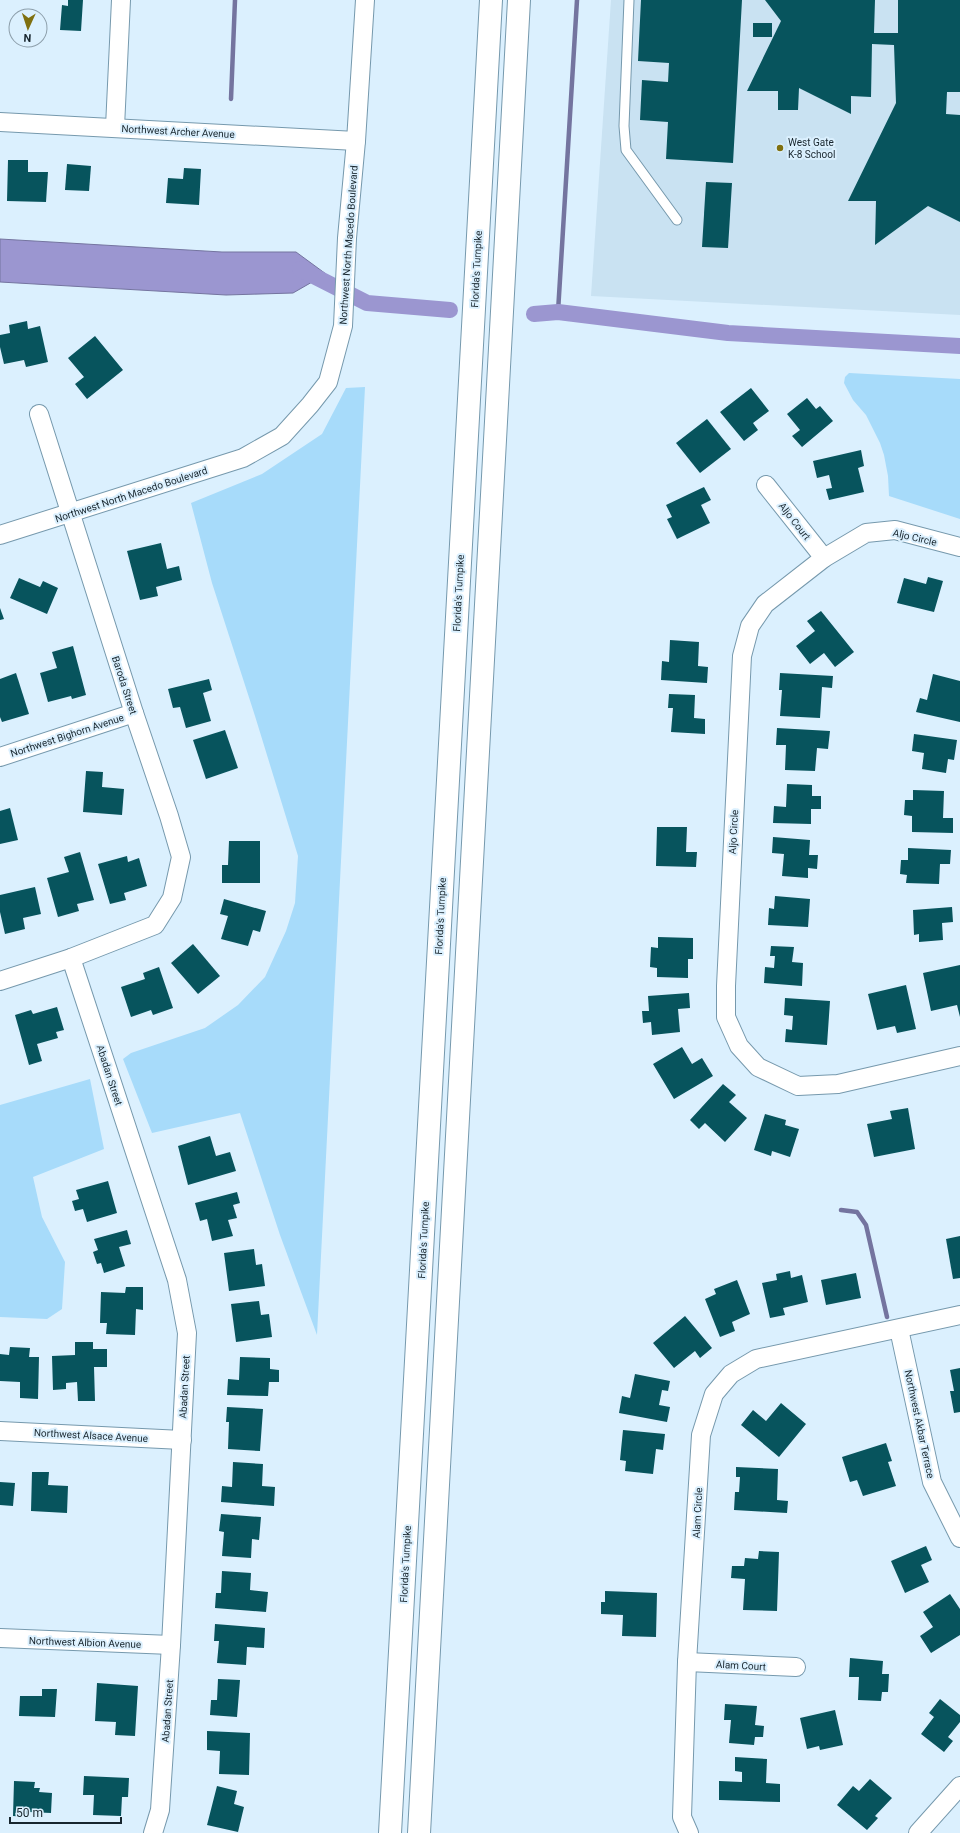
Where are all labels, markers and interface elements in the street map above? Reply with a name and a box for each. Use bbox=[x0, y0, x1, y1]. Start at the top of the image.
north arrow bbox=[8, 8, 48, 48]
text: N bbox=[23, 31, 32, 44]
street label: Northwest Archer Avenue bbox=[121, 123, 235, 140]
place label: West Gate K-8 School bbox=[788, 137, 835, 160]
marker: West Gate K-8 School bbox=[775, 143, 785, 153]
street label: Northwest North Macedo Boulevard bbox=[337, 165, 360, 325]
street label: Florida's Turnpike bbox=[469, 230, 484, 308]
street label: Northwest North Macedo Boulevard bbox=[54, 465, 209, 524]
street label: Aljo Court bbox=[777, 501, 813, 542]
street label: Aljo Circle bbox=[892, 527, 938, 548]
street label: Florida's Turnpike bbox=[451, 554, 466, 632]
street label: Baroda Street bbox=[110, 655, 139, 716]
street label: Northwest Bighorn Avenue bbox=[9, 712, 125, 759]
street label: Aljo Circle bbox=[727, 809, 740, 855]
street label: Florida's Turnpike bbox=[433, 877, 448, 955]
street label: Abadan Street bbox=[95, 1043, 124, 1107]
street label: Florida's Turnpike bbox=[416, 1201, 431, 1279]
street label: Abadan Street bbox=[177, 1355, 192, 1419]
street label: Northwest Akbar Terrace bbox=[903, 1369, 936, 1479]
street label: Northwest Alsace Avenue bbox=[34, 1427, 148, 1444]
street label: Alam Circle bbox=[691, 1487, 704, 1539]
street label: Florida's Turnpike bbox=[398, 1525, 413, 1603]
street label: Northwest Albion Avenue bbox=[29, 1635, 141, 1650]
street label: Alam Court bbox=[716, 1659, 766, 1672]
street label: Abadan Street bbox=[160, 1679, 175, 1743]
scale bar bbox=[10, 1799, 121, 1825]
text: 50 m bbox=[16, 1806, 43, 1820]

